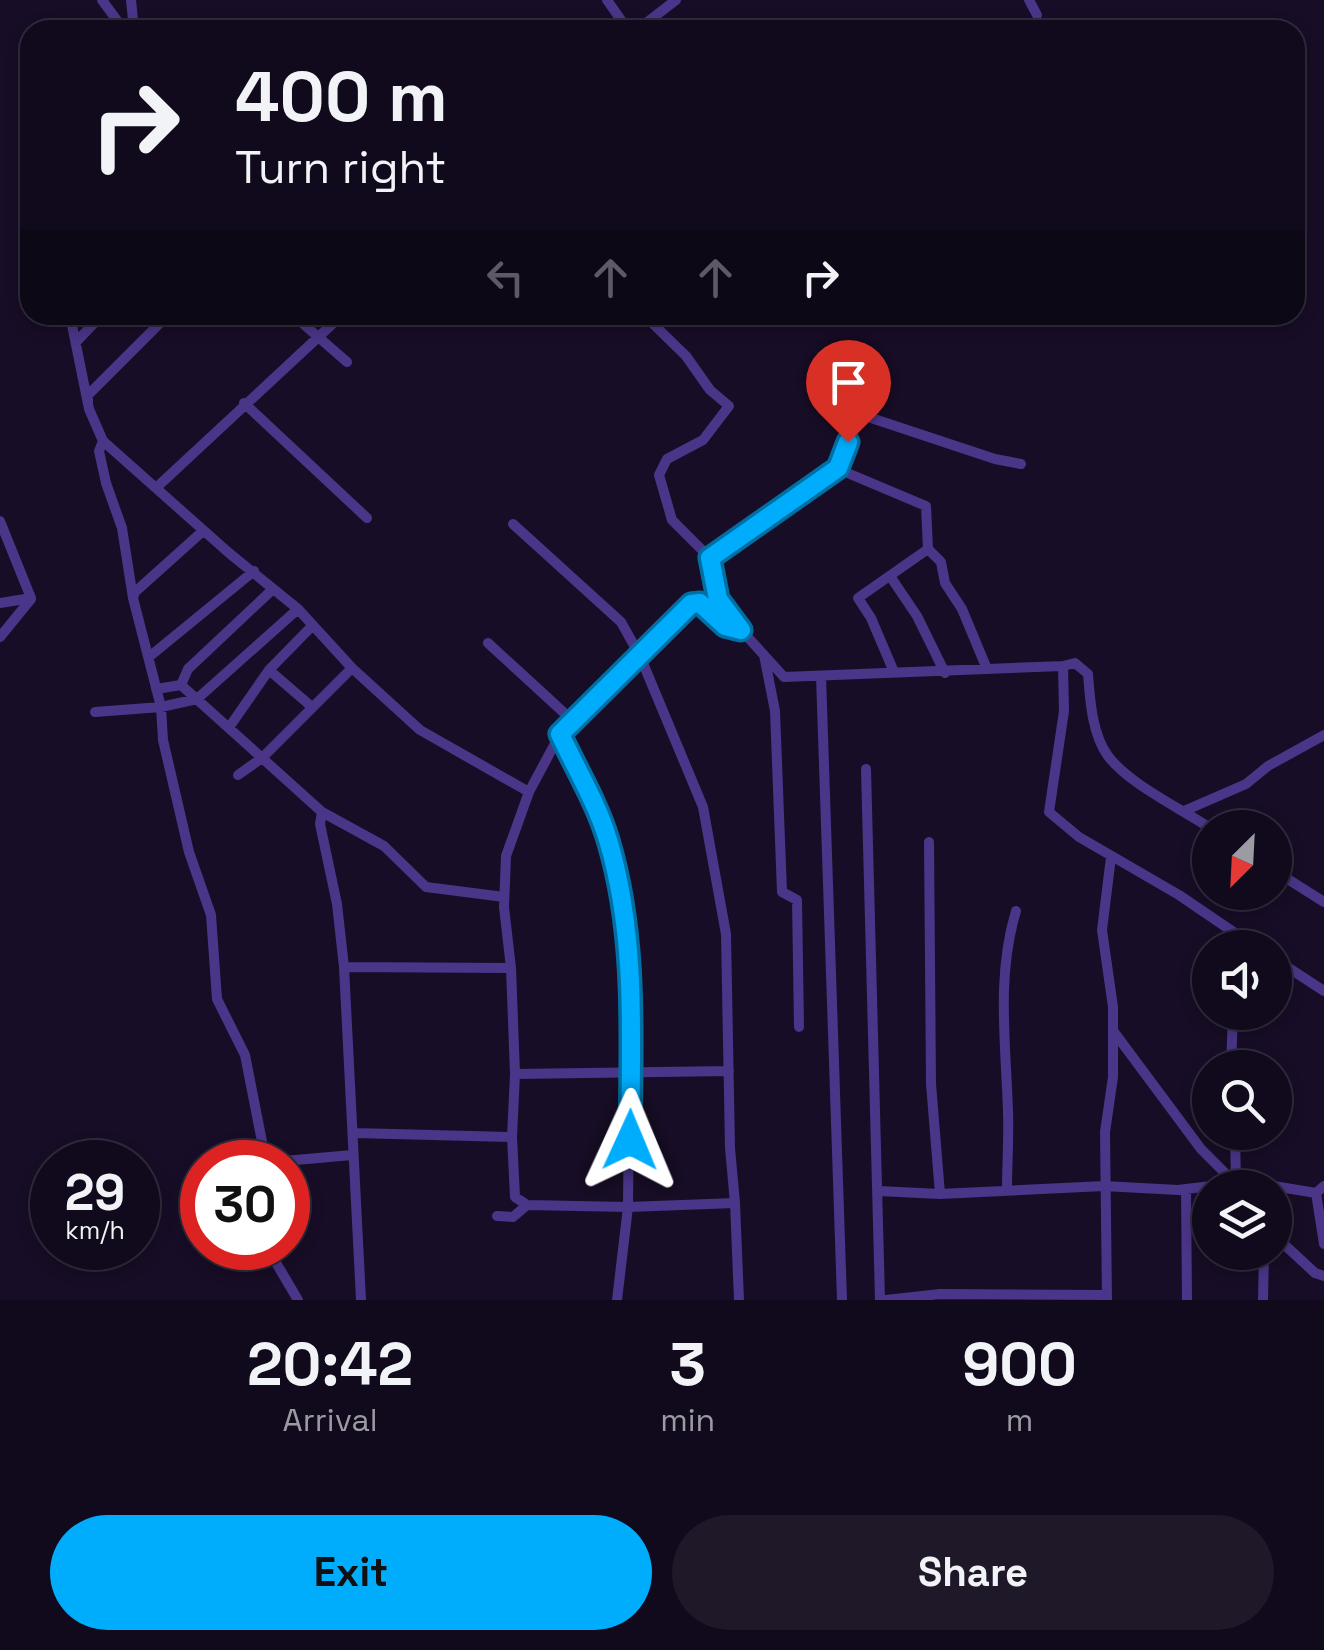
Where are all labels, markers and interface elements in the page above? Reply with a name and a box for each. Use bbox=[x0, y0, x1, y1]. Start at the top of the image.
text: 400 m bbox=[235, 52, 448, 141]
icon: right bbox=[70, 60, 200, 190]
text: Turn right bbox=[235, 139, 446, 196]
icon: left bbox=[478, 250, 533, 305]
icon: ahead bbox=[583, 250, 638, 305]
icon: ahead bbox=[688, 250, 743, 305]
icon: right bbox=[793, 250, 848, 305]
pin bbox=[806, 340, 891, 443]
icon: arrive bbox=[821, 355, 876, 410]
north arrow bbox=[1192, 810, 1292, 910]
map controls bbox=[1192, 810, 1292, 1270]
button: sound bbox=[1192, 930, 1292, 1030]
button: search bbox=[1192, 1050, 1292, 1150]
position arrow bbox=[578, 1088, 682, 1192]
speed limit sign: 30 bbox=[180, 1140, 310, 1270]
text: 29 bbox=[65, 1161, 125, 1225]
button: layers bbox=[1192, 1170, 1292, 1270]
text: km/h bbox=[65, 1214, 125, 1246]
text: 20:42 bbox=[247, 1326, 413, 1403]
text: 3 bbox=[669, 1326, 706, 1403]
text: 900 bbox=[962, 1326, 1077, 1403]
text: Arrival bbox=[283, 1400, 378, 1440]
text: min bbox=[660, 1400, 715, 1440]
text: m bbox=[1006, 1400, 1033, 1440]
button: Exit bbox=[50, 1515, 652, 1630]
button: Share bbox=[672, 1515, 1274, 1630]

